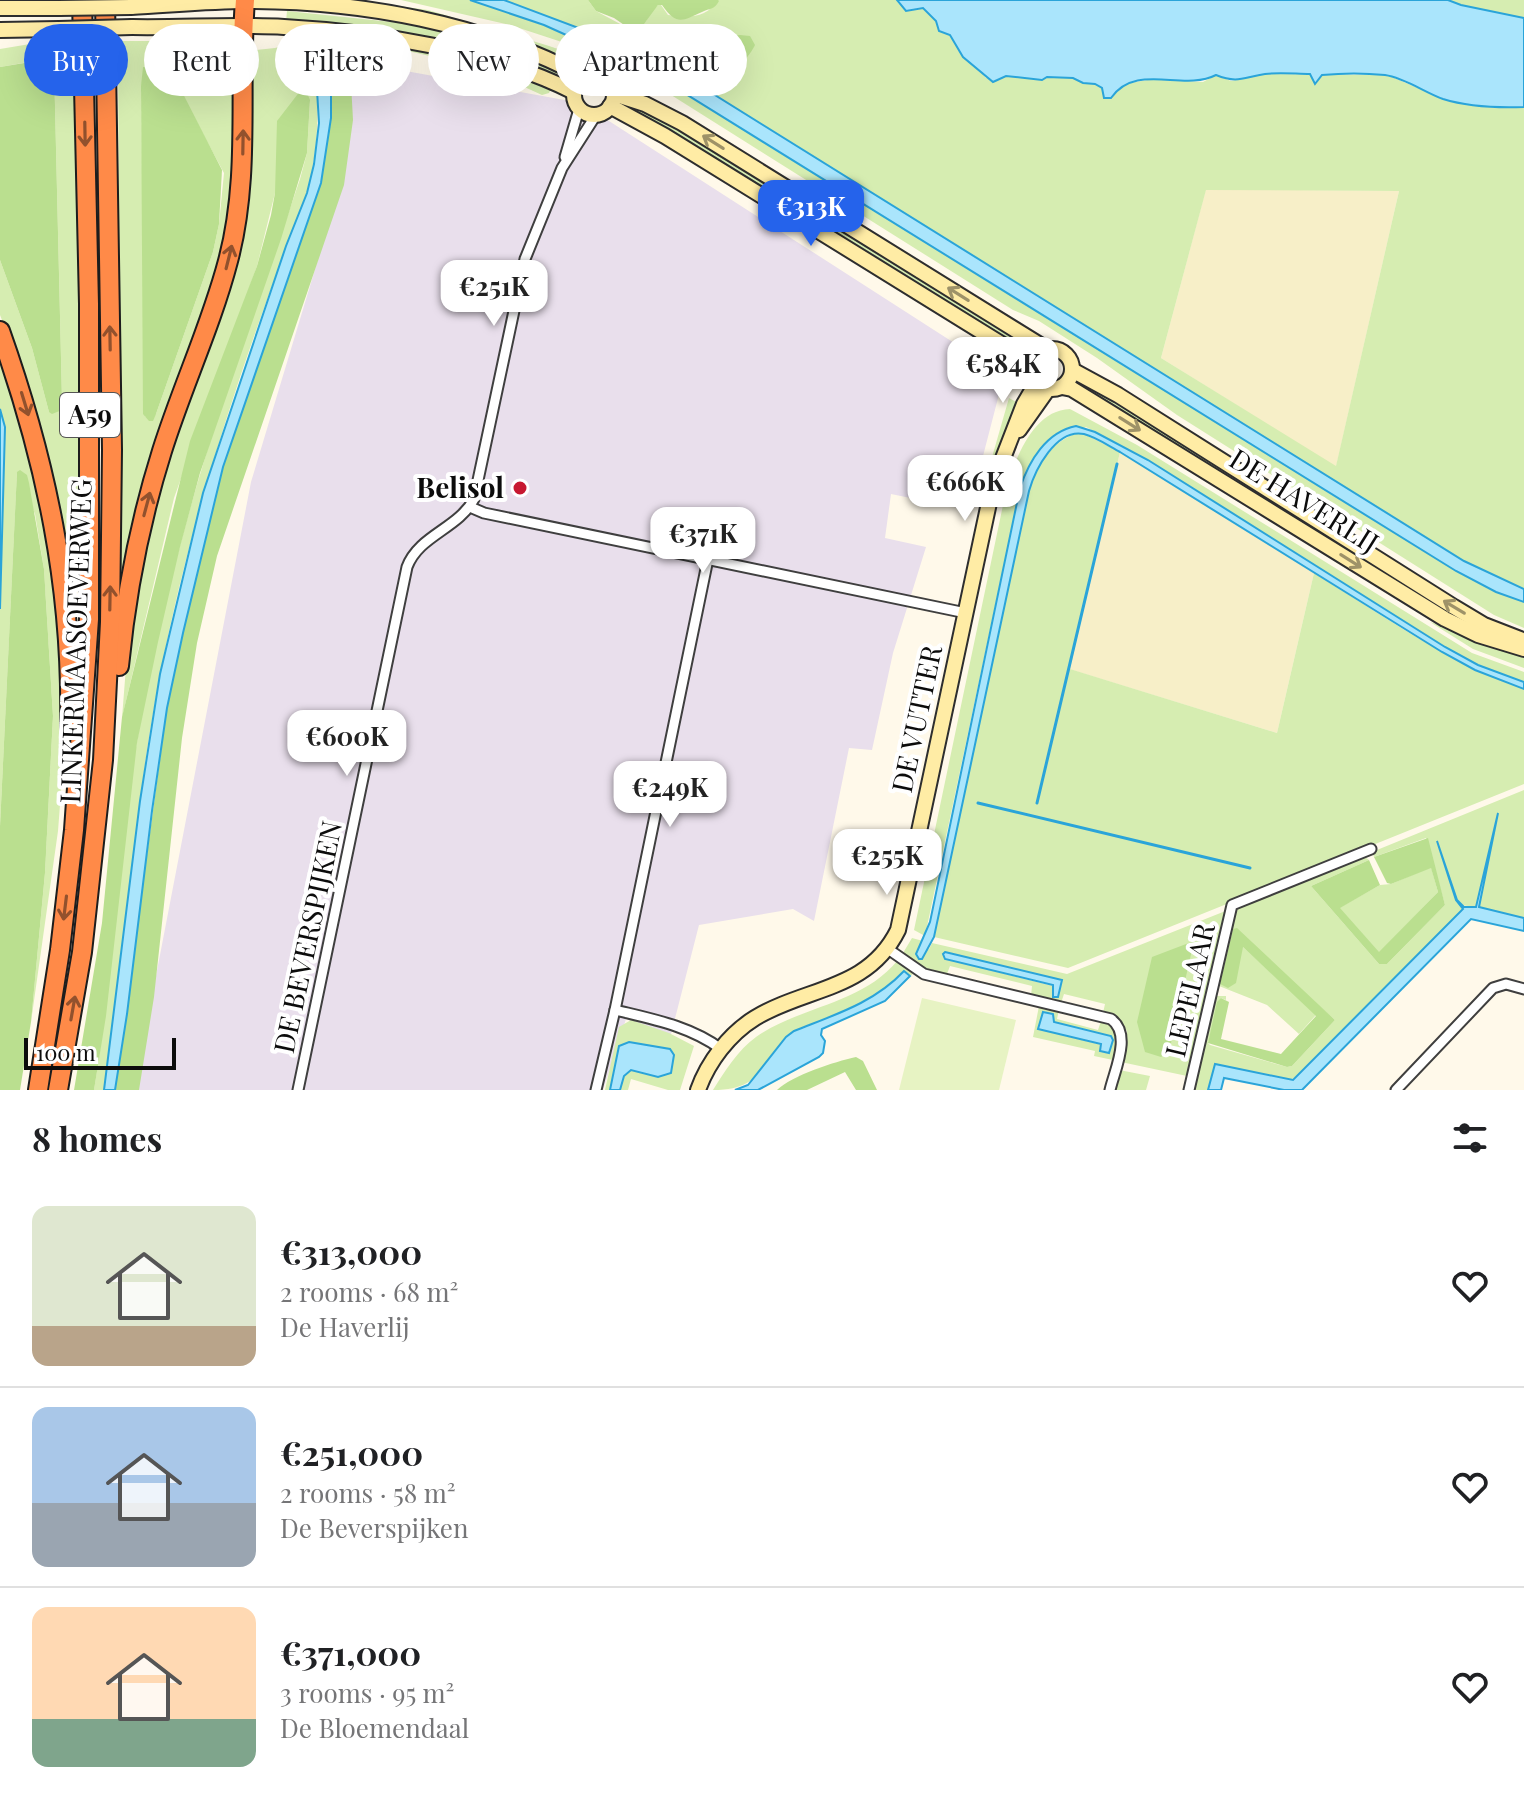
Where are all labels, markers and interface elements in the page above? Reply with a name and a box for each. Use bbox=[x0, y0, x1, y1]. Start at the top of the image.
chip: Buy bbox=[24, 24, 128, 96]
chip: Rent bbox=[144, 24, 259, 96]
chip: Filters bbox=[275, 24, 412, 96]
chip: New bbox=[428, 24, 539, 96]
chip: Apartment bbox=[555, 24, 747, 96]
one-way arrow bbox=[77, 120, 93, 147]
one-way arrow bbox=[236, 129, 251, 156]
one-way arrow bbox=[702, 134, 725, 150]
pin: €313K bbox=[755, 180, 867, 248]
text: €313K bbox=[776, 188, 846, 223]
one-way arrow bbox=[222, 245, 237, 271]
pin: €251K bbox=[438, 260, 550, 328]
text: €251K bbox=[459, 268, 529, 303]
one-way arrow bbox=[947, 286, 970, 302]
one-way arrow bbox=[102, 325, 118, 352]
pin: €584K bbox=[947, 337, 1059, 405]
text: €584K bbox=[965, 345, 1041, 380]
one-way arrow bbox=[19, 392, 34, 417]
road number: A59 bbox=[60, 393, 120, 437]
one-way arrow bbox=[1118, 417, 1141, 433]
street label: DE HAVERLIJ bbox=[1223, 439, 1386, 560]
pin: €666K bbox=[909, 455, 1021, 523]
text: €666K bbox=[926, 463, 1004, 498]
place label: Belisol bbox=[416, 468, 504, 505]
street label: LINKERMAASOEVERWEG bbox=[50, 478, 99, 804]
marker: Belisol bbox=[511, 479, 529, 497]
one-way arrow bbox=[141, 492, 156, 518]
pin: €371K bbox=[647, 507, 759, 575]
text: €371K bbox=[668, 515, 738, 550]
one-way arrow bbox=[1339, 554, 1362, 570]
one-way arrow bbox=[102, 585, 118, 612]
one-way arrow bbox=[1443, 598, 1466, 614]
street label: DE VUTTER bbox=[882, 641, 949, 796]
pin: €600K bbox=[291, 710, 403, 778]
text: €600K bbox=[305, 718, 389, 753]
pin: €249K bbox=[614, 761, 726, 829]
text: €249K bbox=[632, 769, 708, 804]
street label: DE BEVERSPIJKEN bbox=[264, 817, 349, 1056]
pin: €255K bbox=[831, 829, 943, 897]
text: €255K bbox=[851, 837, 923, 872]
one-way arrow bbox=[58, 894, 73, 921]
street label: LEPELAAR bbox=[1155, 918, 1222, 1060]
one-way arrow bbox=[66, 995, 81, 1021]
scale bar bbox=[24, 1034, 176, 1070]
text: 100 m bbox=[36, 1037, 96, 1067]
text: 8 homes bbox=[32, 1115, 162, 1161]
icon: filters bbox=[1448, 1116, 1492, 1160]
text: €313,000 bbox=[280, 1228, 422, 1274]
icon: home bbox=[96, 1238, 192, 1334]
icon: heart bbox=[1448, 1264, 1492, 1308]
text: 2 rooms · 68 m² bbox=[280, 1274, 458, 1309]
text: De Haverlij bbox=[280, 1309, 409, 1344]
text: €251,000 bbox=[280, 1429, 423, 1475]
icon: home bbox=[96, 1439, 192, 1535]
icon: heart bbox=[1448, 1465, 1492, 1509]
text: 2 rooms · 58 m² bbox=[280, 1475, 456, 1510]
text: De Beverspijken bbox=[280, 1510, 468, 1545]
text: €371,000 bbox=[280, 1629, 421, 1675]
icon: home bbox=[96, 1639, 192, 1735]
icon: heart bbox=[1448, 1665, 1492, 1709]
text: 3 rooms · 95 m² bbox=[280, 1675, 454, 1710]
text: De Bloemendaal bbox=[280, 1710, 469, 1745]

